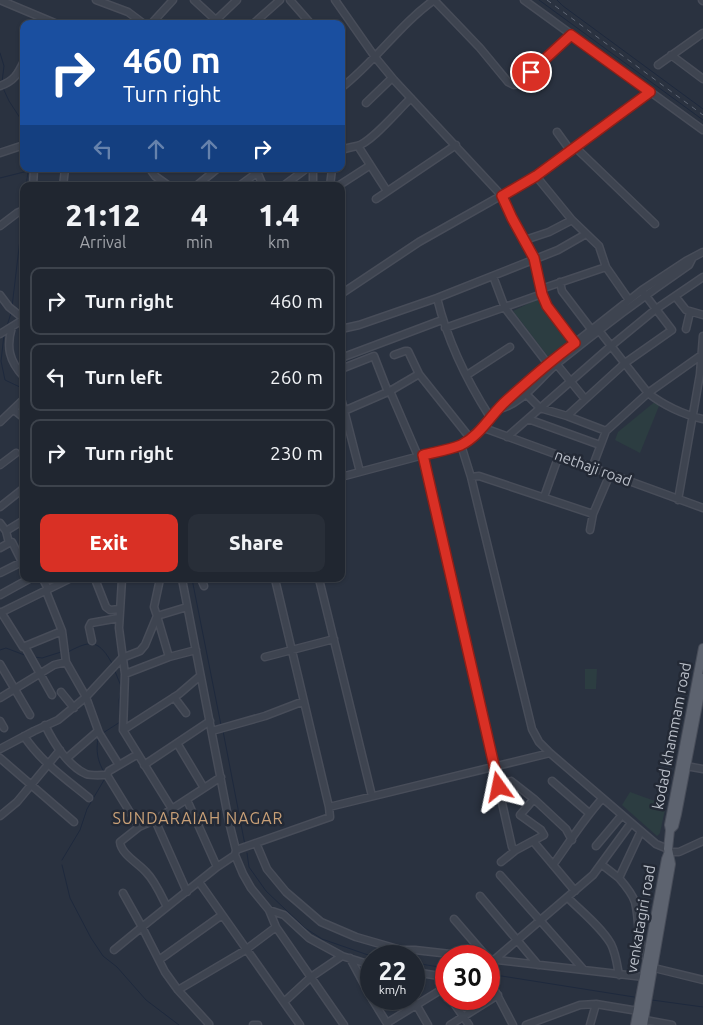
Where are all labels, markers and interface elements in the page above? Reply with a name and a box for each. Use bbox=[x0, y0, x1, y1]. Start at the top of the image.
icon: right bbox=[40, 40, 105, 105]
text: 460 m bbox=[123, 40, 221, 80]
pin bbox=[510, 51, 552, 93]
icon: arrive bbox=[517, 58, 545, 86]
text: Turn right bbox=[123, 81, 221, 106]
icon: left bbox=[89, 135, 117, 163]
icon: ahead bbox=[142, 135, 170, 163]
icon: ahead bbox=[195, 135, 223, 163]
icon: right bbox=[248, 135, 276, 163]
text: 21:12 bbox=[65, 198, 141, 232]
text: 4 bbox=[191, 198, 208, 232]
text: 1.4 bbox=[258, 198, 300, 232]
text: Arrival bbox=[80, 233, 126, 251]
text: min bbox=[186, 233, 213, 251]
text: km bbox=[268, 233, 290, 251]
icon: right bbox=[42, 287, 70, 315]
text: Turn right bbox=[85, 290, 173, 312]
text: 460 m bbox=[270, 290, 323, 312]
icon: left bbox=[42, 363, 70, 391]
text: Turn left bbox=[85, 366, 163, 388]
text: 260 m bbox=[270, 366, 323, 388]
icon: right bbox=[42, 439, 70, 467]
text: Turn right bbox=[85, 442, 173, 464]
text: 230 m bbox=[270, 442, 323, 464]
street label: nethaji road bbox=[552, 446, 634, 489]
button: Exit bbox=[40, 514, 178, 572]
button: Share bbox=[188, 514, 325, 572]
street label: kodad khammam road bbox=[649, 661, 694, 811]
position arrow bbox=[472, 760, 524, 812]
district label: SUNDARAIAH NAGAR bbox=[112, 809, 284, 827]
street label: venkatagiri road bbox=[623, 864, 658, 974]
speed limit sign: 30 bbox=[435, 945, 500, 1010]
text: 22 bbox=[378, 957, 407, 985]
text: km/h bbox=[379, 983, 406, 996]

